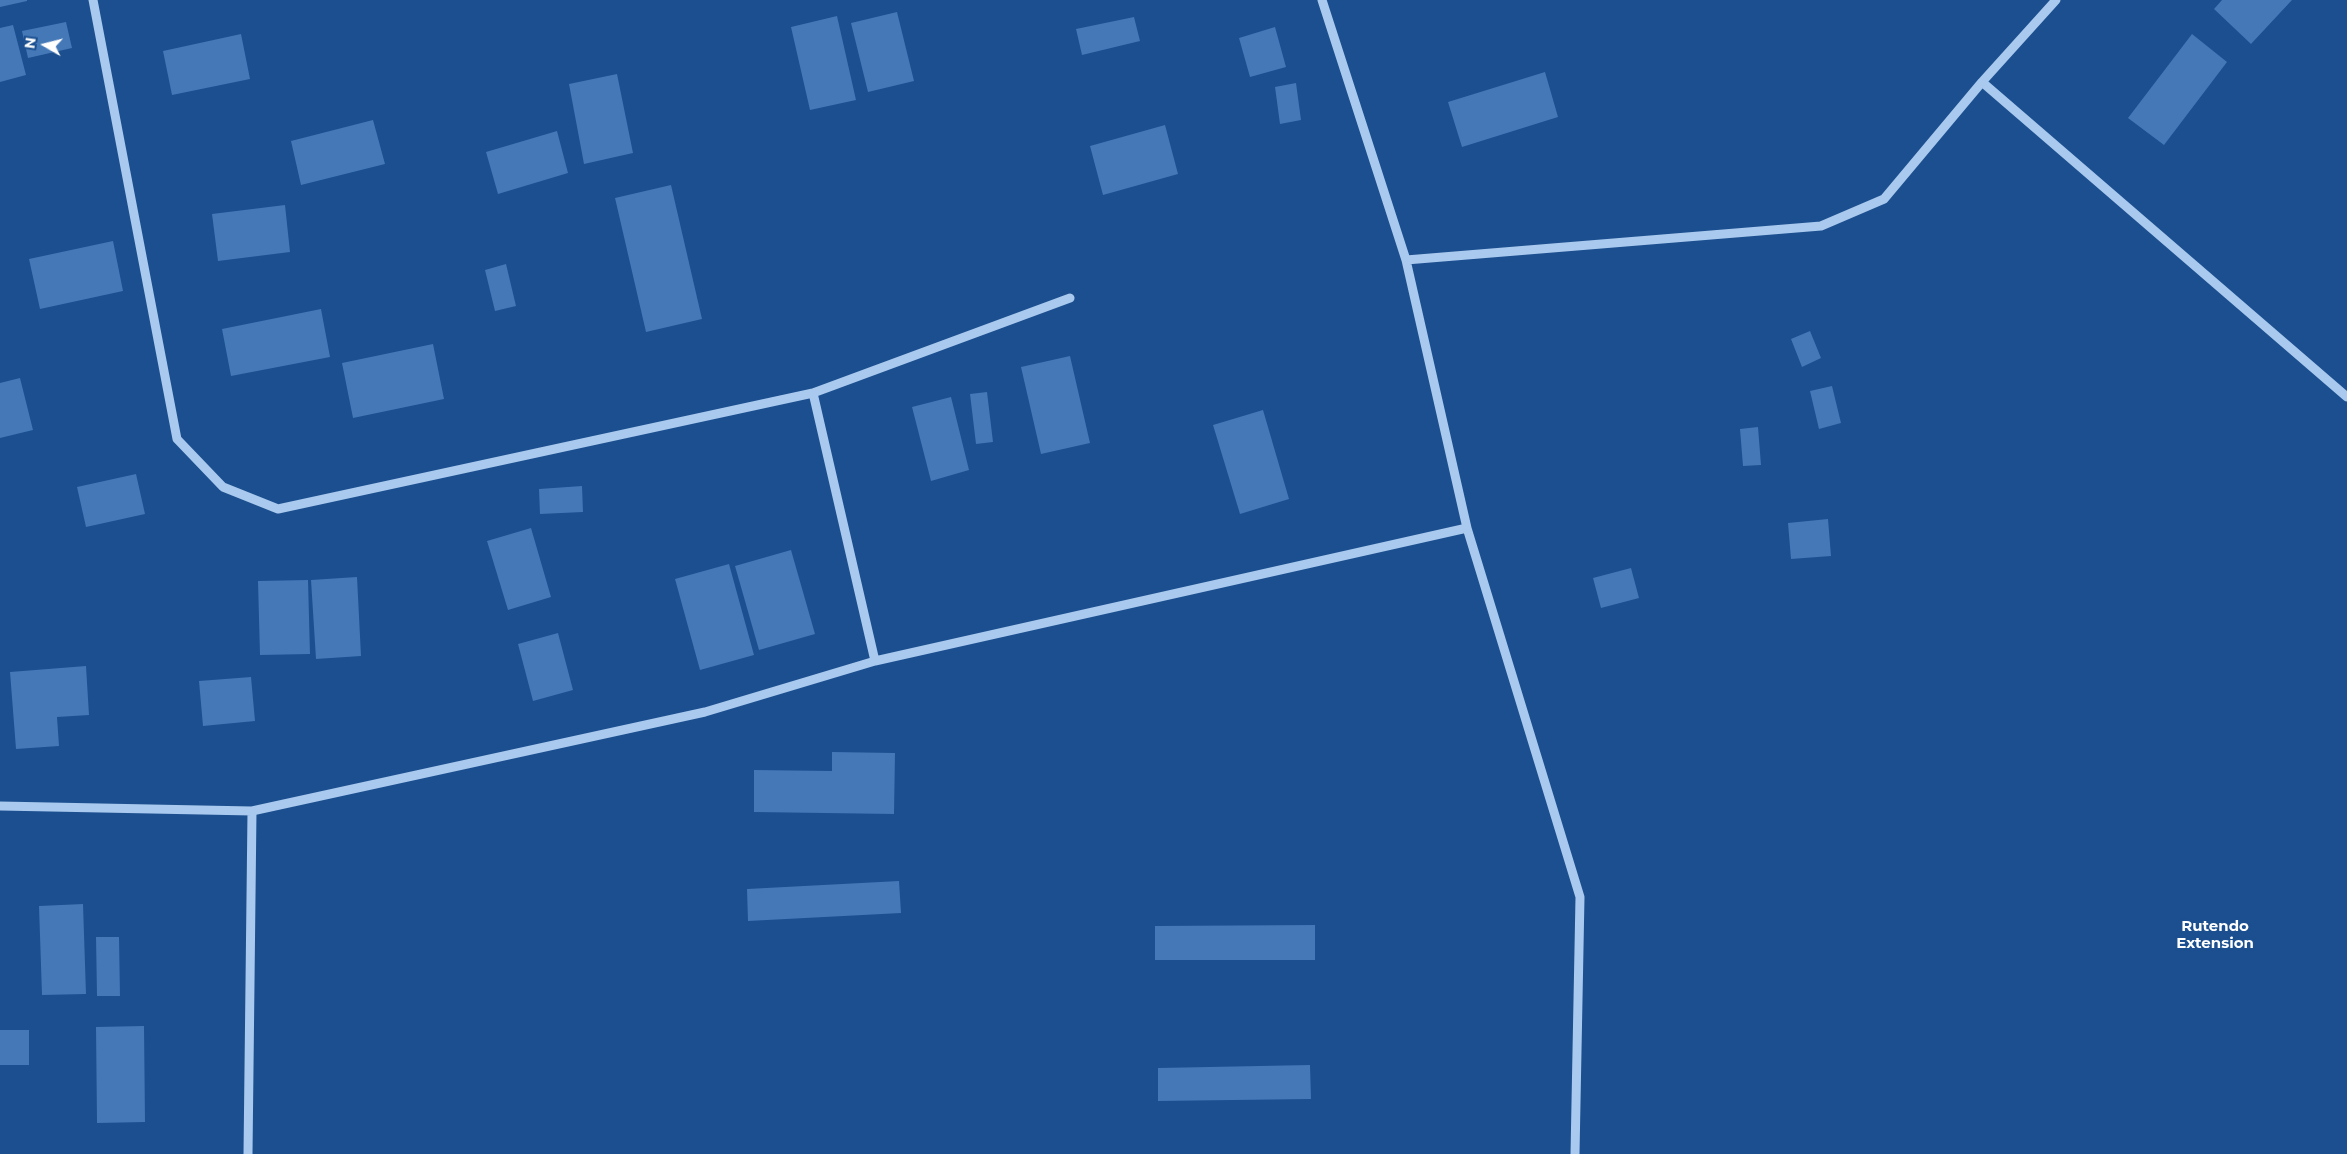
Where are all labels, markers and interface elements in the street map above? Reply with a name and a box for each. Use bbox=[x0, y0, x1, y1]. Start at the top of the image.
north arrow bbox=[20, 20, 70, 70]
text: N bbox=[20, 36, 40, 50]
district label: Rutendo Extension bbox=[2176, 918, 2254, 953]

